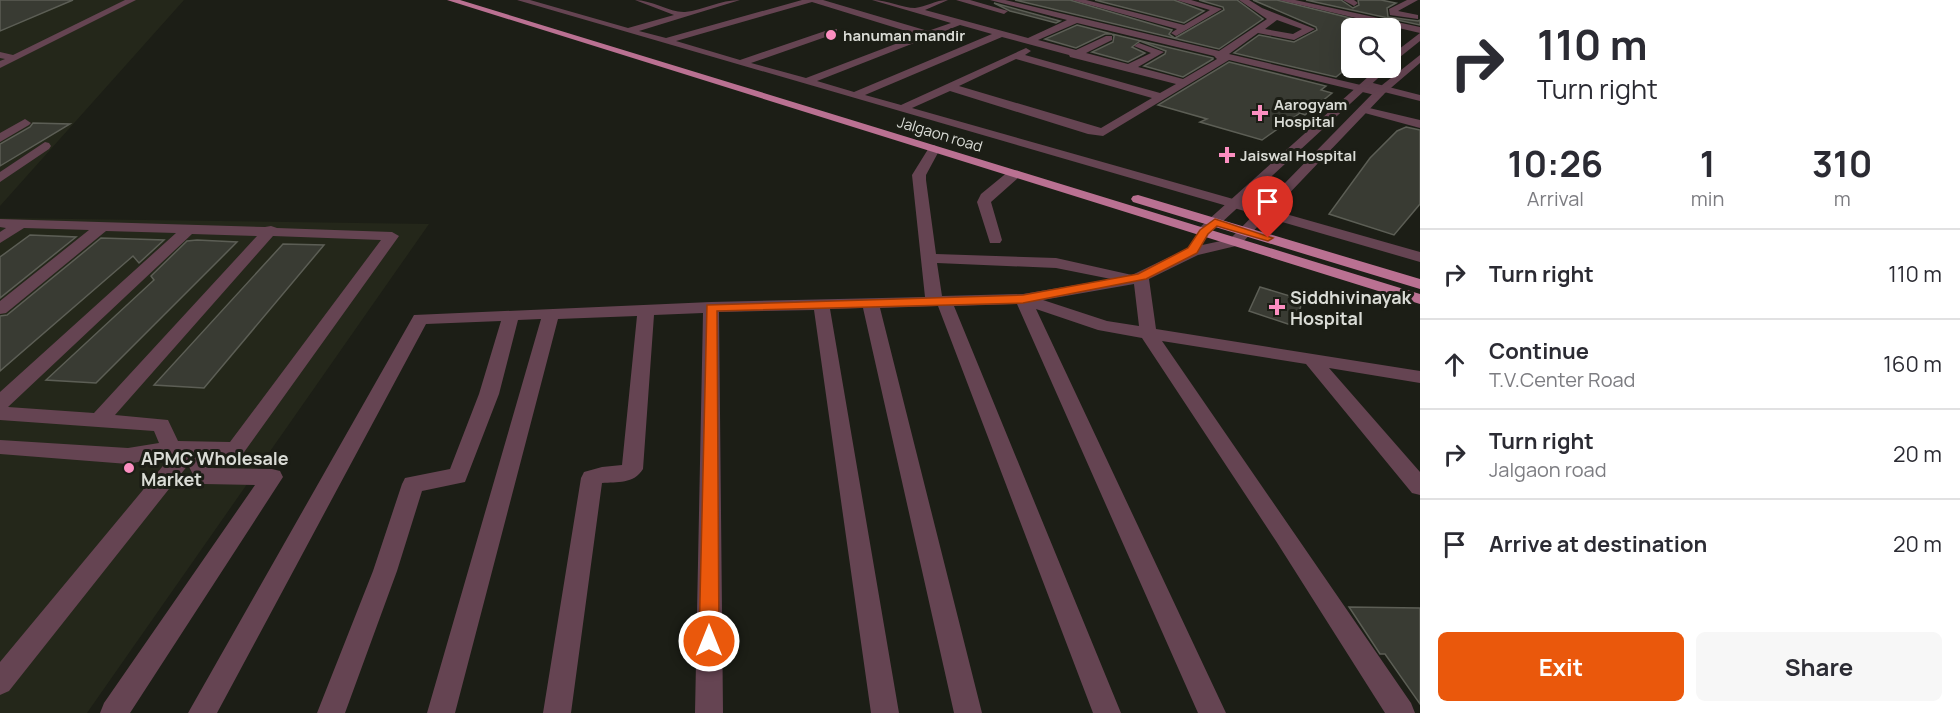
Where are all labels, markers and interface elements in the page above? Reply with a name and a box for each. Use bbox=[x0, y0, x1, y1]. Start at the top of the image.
text: 110 m bbox=[1537, 15, 1648, 73]
map controls bbox=[1341, 18, 1401, 78]
button: search bbox=[1341, 18, 1401, 78]
icon: right bbox=[1438, 24, 1516, 102]
place label: hanuman mandir bbox=[843, 25, 965, 46]
marker: hanuman mandir bbox=[824, 28, 838, 42]
text: Turn right bbox=[1537, 70, 1658, 107]
place label: Aarogyam Hospital bbox=[1274, 94, 1347, 132]
marker: Aarogyam Hospital bbox=[1251, 104, 1269, 122]
street label: Jalgaon road bbox=[895, 111, 985, 157]
text: 10:26 bbox=[1508, 139, 1603, 188]
text: 1 bbox=[1700, 139, 1715, 188]
text: 310 bbox=[1812, 139, 1872, 188]
place label: Jaiswal Hospital bbox=[1240, 145, 1356, 166]
marker: Jaiswal Hospital bbox=[1218, 146, 1236, 164]
pin bbox=[1242, 176, 1293, 238]
icon: arrive bbox=[1251, 185, 1284, 218]
text: Arrival bbox=[1527, 185, 1584, 212]
text: min bbox=[1691, 185, 1724, 212]
text: m bbox=[1834, 185, 1851, 212]
icon: right bbox=[1438, 258, 1471, 291]
text: Turn right bbox=[1489, 259, 1594, 289]
text: 110 m bbox=[1888, 259, 1942, 289]
place label: Siddhivinayak Hospital bbox=[1290, 285, 1413, 330]
marker: Siddhivinayak Hospital bbox=[1268, 298, 1286, 316]
text: Continue bbox=[1489, 336, 1589, 366]
icon: ahead bbox=[1438, 348, 1471, 381]
text: 160 m bbox=[1883, 349, 1942, 379]
text: T.V.Center Road bbox=[1489, 366, 1635, 393]
text: Turn right bbox=[1489, 426, 1594, 456]
icon: right bbox=[1438, 438, 1471, 471]
text: 20 m bbox=[1893, 439, 1942, 469]
place label: APMC Wholesale Market bbox=[141, 446, 289, 491]
text: Jalgaon road bbox=[1489, 456, 1607, 483]
marker: APMC Wholesale Market bbox=[122, 461, 136, 475]
icon: arrive bbox=[1438, 528, 1471, 561]
text: Arrive at destination bbox=[1489, 529, 1707, 559]
text: 20 m bbox=[1893, 529, 1942, 559]
position arrow bbox=[677, 609, 741, 673]
button: Exit bbox=[1438, 632, 1684, 701]
button: Share bbox=[1696, 632, 1942, 701]

